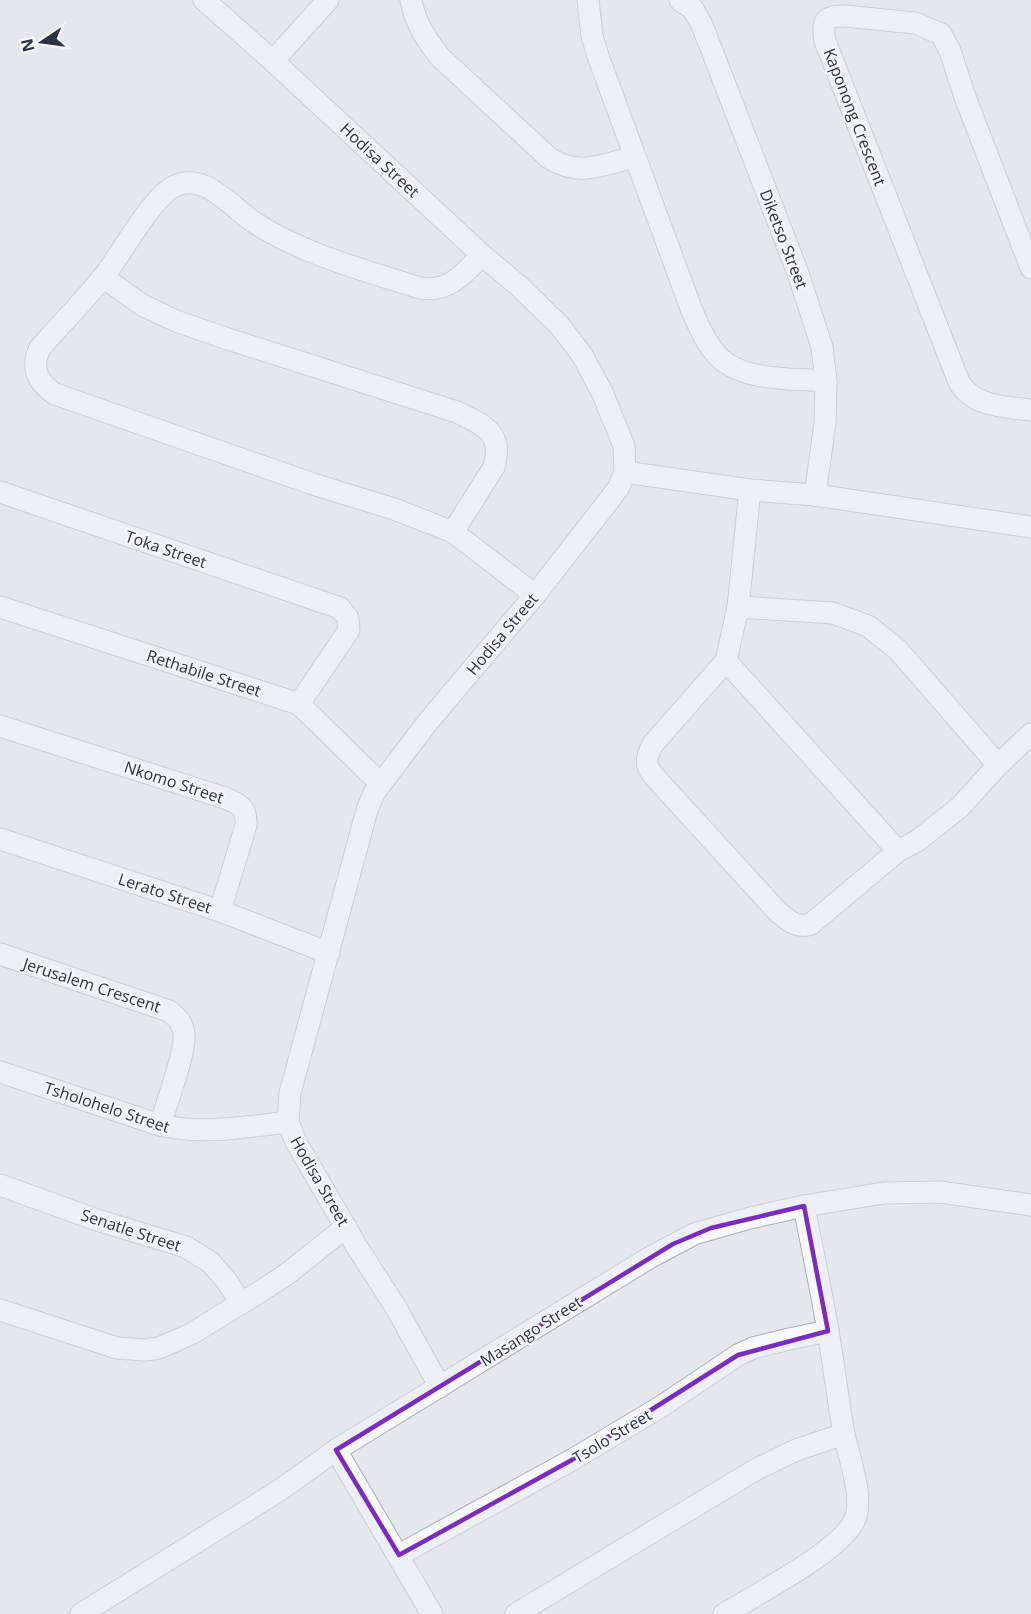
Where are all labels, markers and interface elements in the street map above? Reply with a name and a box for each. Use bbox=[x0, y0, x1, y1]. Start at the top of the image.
north arrow bbox=[12, 12, 72, 72]
text: N bbox=[15, 37, 40, 54]
street label: Kaponong Crescent bbox=[819, 45, 891, 189]
street label: Hodisa Street bbox=[336, 118, 425, 203]
street label: Diketso Street bbox=[755, 186, 813, 292]
street label: Toka Street bbox=[122, 525, 210, 573]
street label: Hodisa Street bbox=[461, 588, 543, 680]
street label: Rethabile Street bbox=[144, 644, 264, 702]
street label: Nkomo Street bbox=[121, 756, 227, 809]
street label: Lerato Street bbox=[116, 868, 215, 919]
street label: Jerusalem Crescent bbox=[18, 952, 164, 1018]
street label: Tsholohelo Street bbox=[41, 1076, 173, 1138]
street label: Hodisa Street bbox=[285, 1132, 355, 1230]
street label: Senatle Street bbox=[78, 1203, 184, 1257]
street label: Masango Street bbox=[476, 1291, 587, 1371]
street label: Tsolo Street bbox=[568, 1404, 656, 1468]

